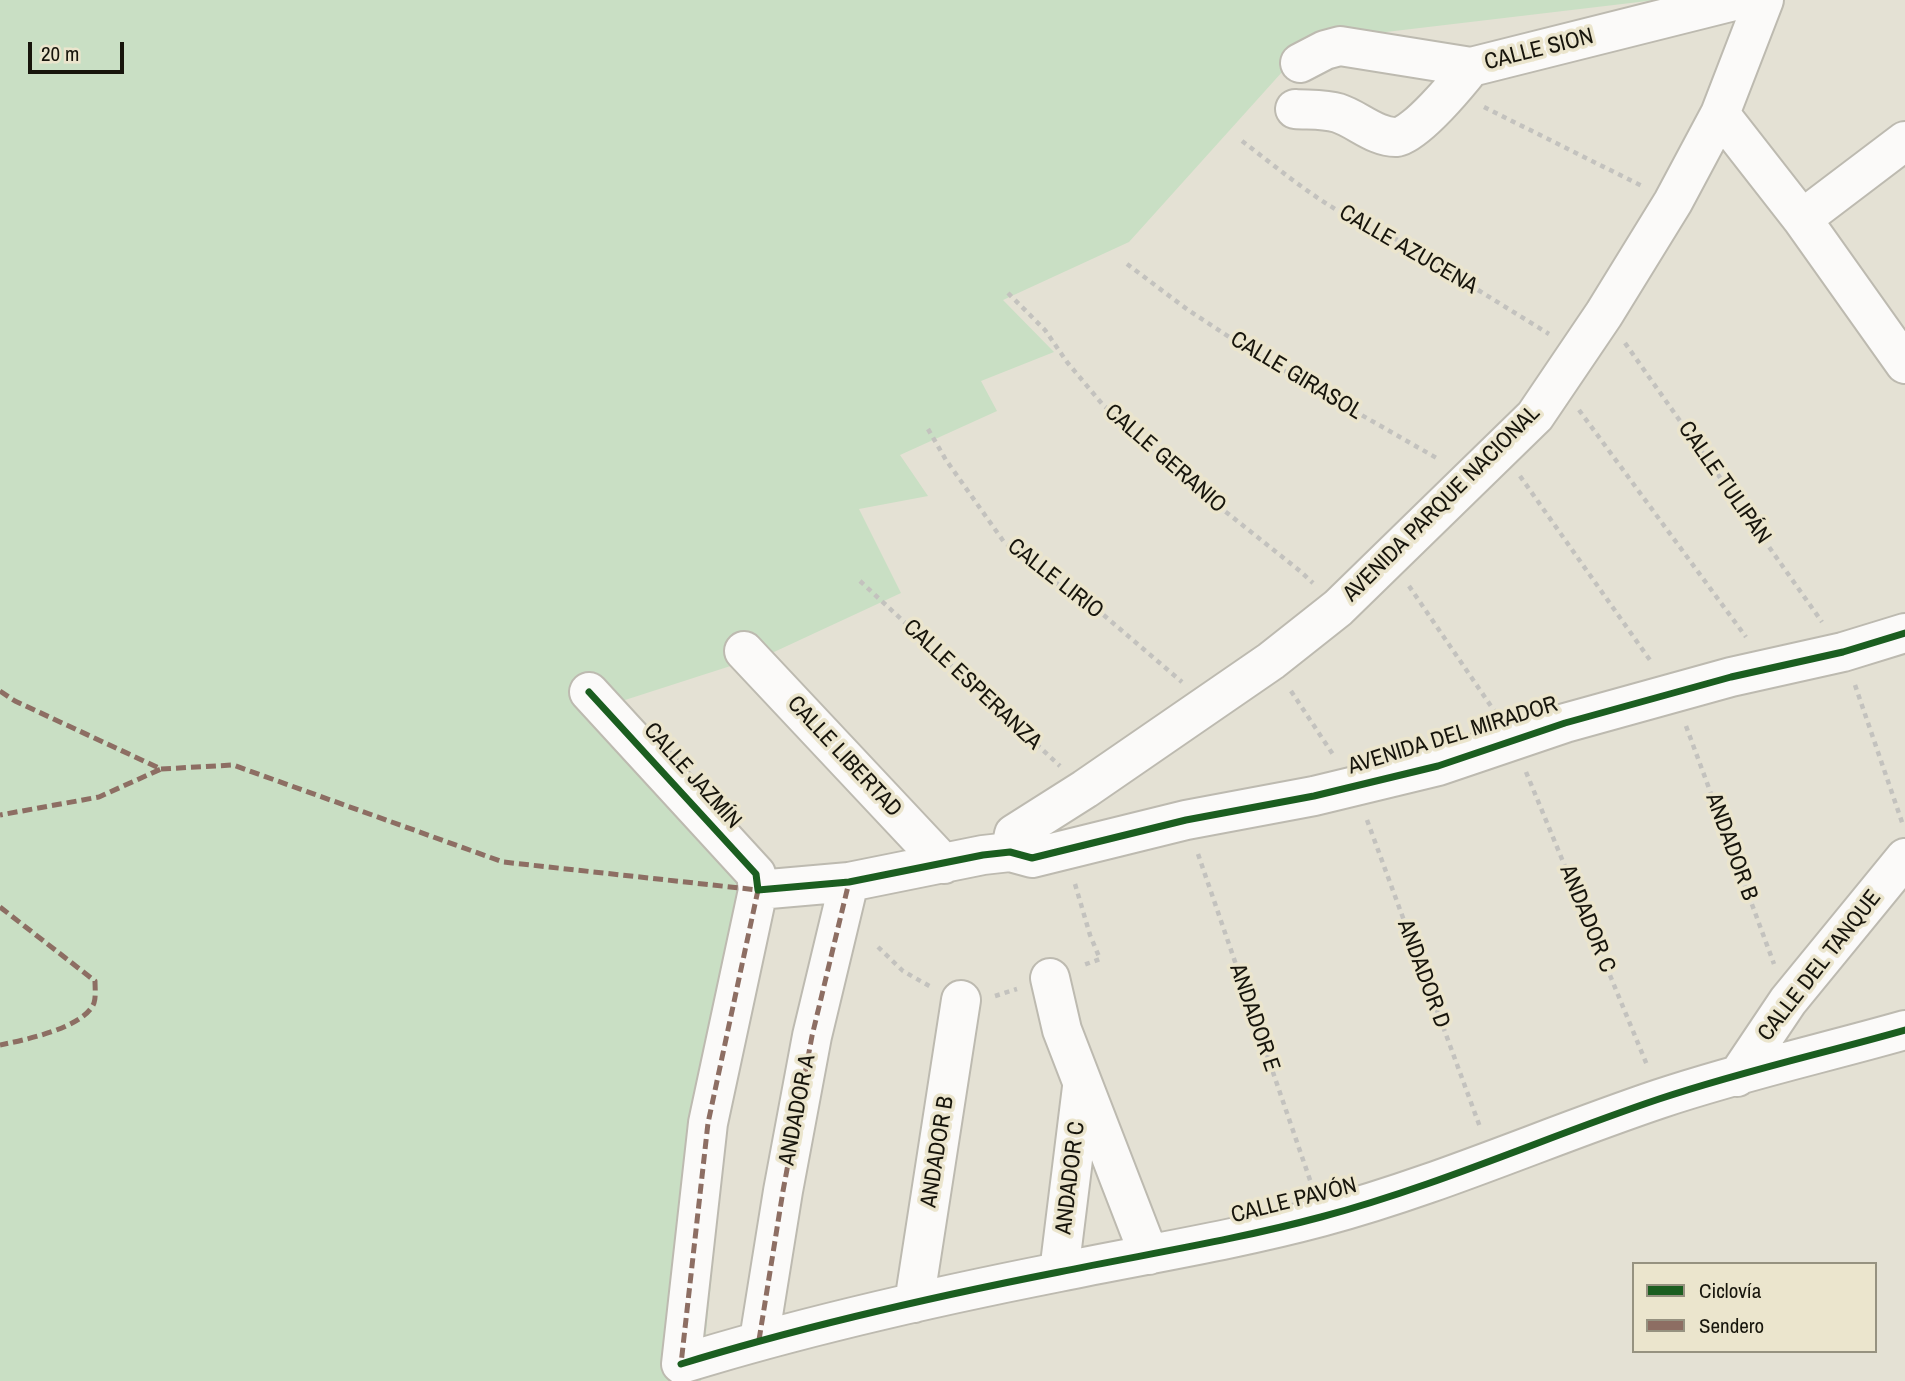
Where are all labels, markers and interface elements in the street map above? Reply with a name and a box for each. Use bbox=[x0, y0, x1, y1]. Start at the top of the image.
street label: CALLE SION bbox=[1482, 23, 1596, 77]
scale bar bbox=[32, 28, 128, 72]
text: 20 m bbox=[41, 39, 79, 68]
street label: CALLE AZUCENA bbox=[1334, 199, 1482, 301]
street label: CALLE GIRASOL bbox=[1225, 326, 1367, 426]
street label: CALLE GERANIO bbox=[1099, 399, 1231, 519]
street label: AVENIDA PARQUE NACIONAL bbox=[1338, 400, 1546, 608]
street label: CALLE TULIPÁN bbox=[1672, 416, 1776, 550]
street label: CALLE LIRIO bbox=[1001, 533, 1109, 625]
street label: CALLE ESPERANZA bbox=[897, 614, 1047, 756]
street label: CALLE LIBERTAD bbox=[781, 691, 907, 823]
street label: AVENIDA DEL MIRADOR bbox=[1345, 691, 1561, 781]
street label: CALLE JAZMÍN bbox=[637, 717, 747, 835]
street label: ANDADOR B bbox=[1699, 790, 1763, 904]
street label: ANDADOR C bbox=[1553, 861, 1621, 977]
street label: CALLE DEL TANQUE bbox=[1752, 885, 1888, 1047]
street label: ANDADOR D bbox=[1391, 916, 1455, 1032]
street label: ANDADOR E bbox=[1223, 960, 1285, 1076]
street label: ANDADOR A bbox=[774, 1052, 822, 1168]
street label: ANDADOR B bbox=[916, 1094, 960, 1210]
street label: ANDADOR C bbox=[1050, 1120, 1092, 1236]
street label: CALLE PAVÓN bbox=[1228, 1172, 1360, 1230]
legend bbox=[1632, 1262, 1877, 1353]
text: Ciclovía bbox=[1699, 1276, 1761, 1305]
text: Sendero bbox=[1699, 1311, 1764, 1340]

